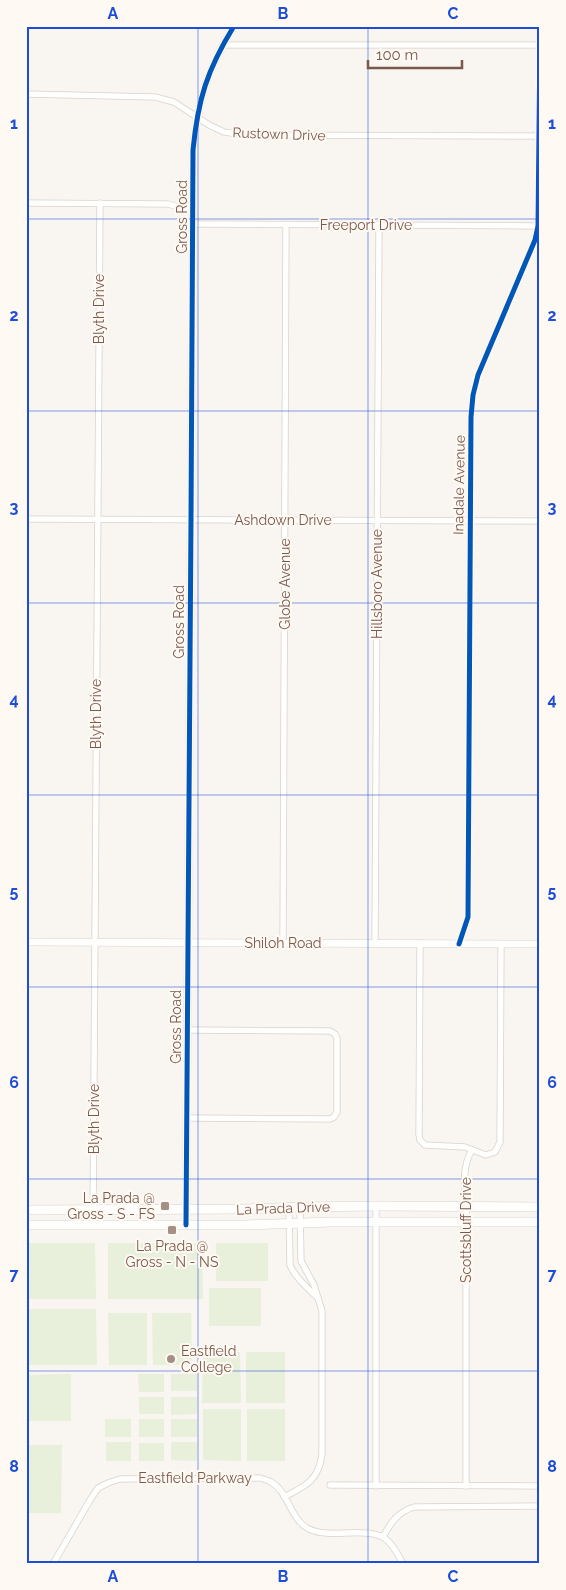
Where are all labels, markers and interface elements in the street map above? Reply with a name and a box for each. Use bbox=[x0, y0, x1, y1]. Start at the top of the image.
text: A bbox=[108, 4, 119, 23]
text: B bbox=[278, 4, 289, 23]
text: C bbox=[448, 4, 459, 23]
scale bar bbox=[368, 38, 462, 70]
text: 100 m bbox=[376, 46, 418, 64]
text: 1 bbox=[10, 114, 18, 133]
text: 1 bbox=[548, 114, 556, 133]
street label: Rustown Drive bbox=[232, 124, 326, 144]
street label: Gross Road bbox=[174, 180, 190, 254]
street label: Freeport Drive bbox=[320, 217, 412, 233]
street label: Blyth Drive bbox=[91, 274, 107, 344]
text: 2 bbox=[9, 306, 19, 325]
text: 2 bbox=[547, 306, 557, 325]
street label: Inadale Avenue bbox=[450, 435, 468, 535]
text: 3 bbox=[10, 498, 19, 517]
text: 3 bbox=[548, 498, 557, 517]
street label: Ashdown Drive bbox=[234, 512, 332, 528]
street label: Hillsboro Avenue bbox=[369, 529, 385, 639]
street label: Globe Avenue bbox=[277, 538, 293, 630]
street label: Gross Road bbox=[171, 585, 187, 659]
street label: Blyth Drive bbox=[88, 679, 104, 749]
text: 4 bbox=[9, 690, 19, 709]
text: 4 bbox=[547, 690, 557, 709]
text: 5 bbox=[10, 882, 19, 901]
text: 5 bbox=[548, 882, 557, 901]
street label: Shiloh Road bbox=[244, 935, 322, 951]
street label: Gross Road bbox=[168, 990, 184, 1064]
text: 6 bbox=[9, 1073, 19, 1092]
text: 6 bbox=[547, 1073, 557, 1092]
street label: Blyth Drive bbox=[86, 1084, 102, 1154]
street label: Scottsbluff Drive bbox=[458, 1177, 474, 1283]
place label: La Prada @ Gross - S - FS bbox=[67, 1190, 155, 1222]
street label: La Prada Drive bbox=[236, 1198, 330, 1218]
marker: La Prada @ Gross - S - FS bbox=[159, 1200, 171, 1212]
marker: La Prada @ Gross - N - NS bbox=[166, 1224, 178, 1236]
place label: La Prada @ Gross - N - NS bbox=[126, 1238, 219, 1270]
text: 7 bbox=[10, 1265, 19, 1284]
text: 7 bbox=[548, 1265, 557, 1284]
place label: Eastfield College bbox=[181, 1343, 236, 1375]
marker: Eastfield College bbox=[165, 1353, 177, 1365]
text: 8 bbox=[9, 1457, 19, 1476]
text: 8 bbox=[547, 1457, 557, 1476]
street label: Eastfield Parkway bbox=[138, 1470, 252, 1486]
text: A bbox=[108, 1567, 119, 1586]
text: B bbox=[278, 1567, 289, 1586]
text: C bbox=[448, 1567, 459, 1586]

